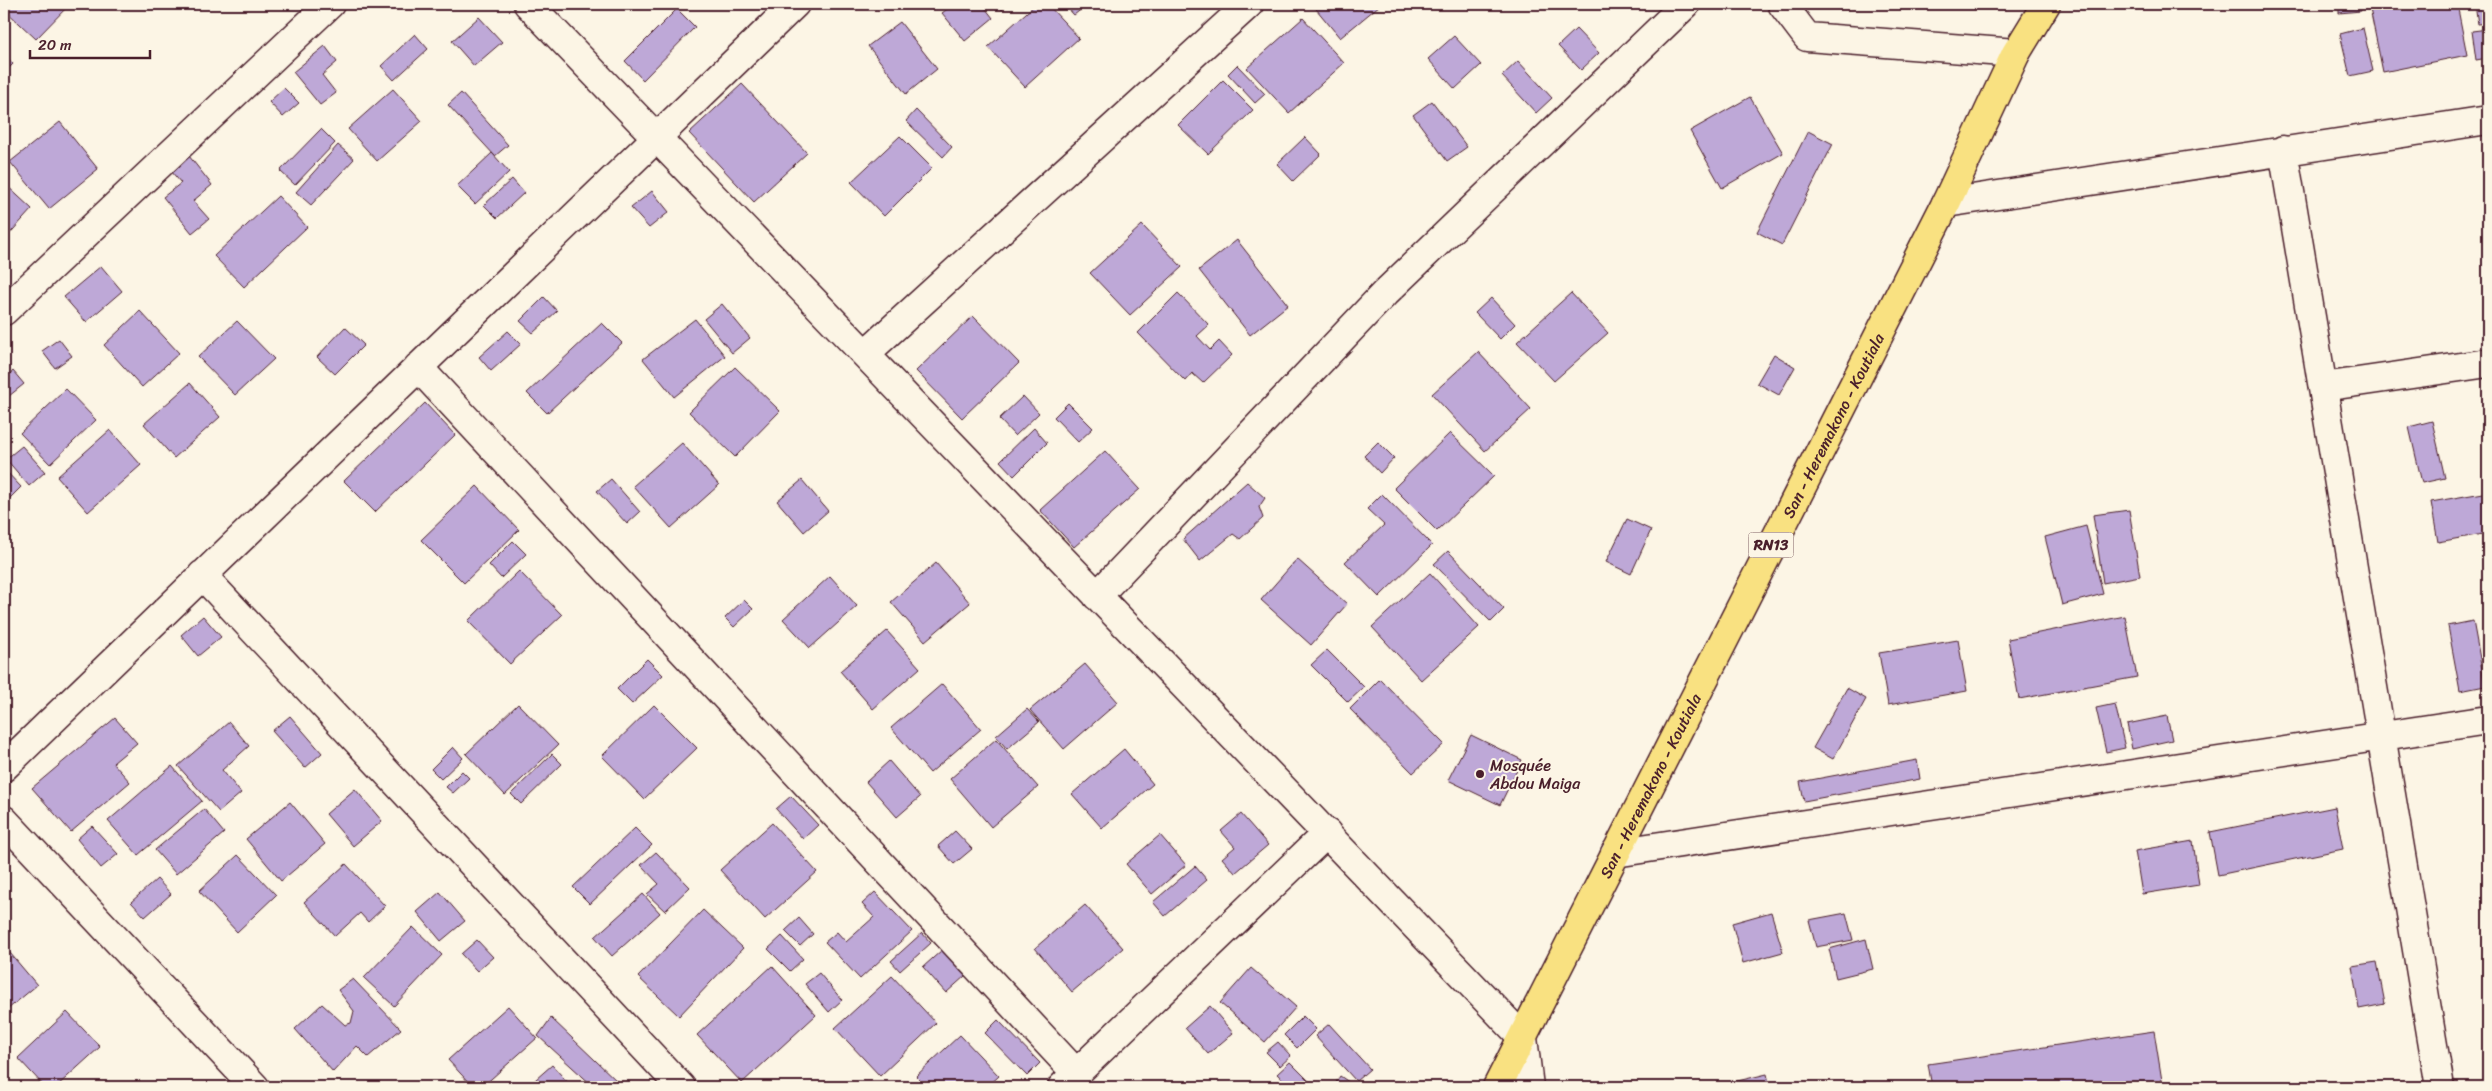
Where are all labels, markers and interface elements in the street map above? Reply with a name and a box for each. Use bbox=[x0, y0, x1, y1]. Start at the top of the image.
scale bar bbox=[30, 28, 150, 60]
text: 20 m bbox=[38, 32, 72, 58]
street label: San - Heremakono - Koutiala bbox=[1774, 327, 1893, 523]
road number: RN13 bbox=[1748, 532, 1794, 558]
street label: San - Heremakono - Koutiala bbox=[1591, 687, 1710, 883]
place label: Mosquée Abdou Maiga bbox=[1489, 751, 1581, 798]
marker: Mosquée Abdou Maiga bbox=[1474, 768, 1486, 780]

